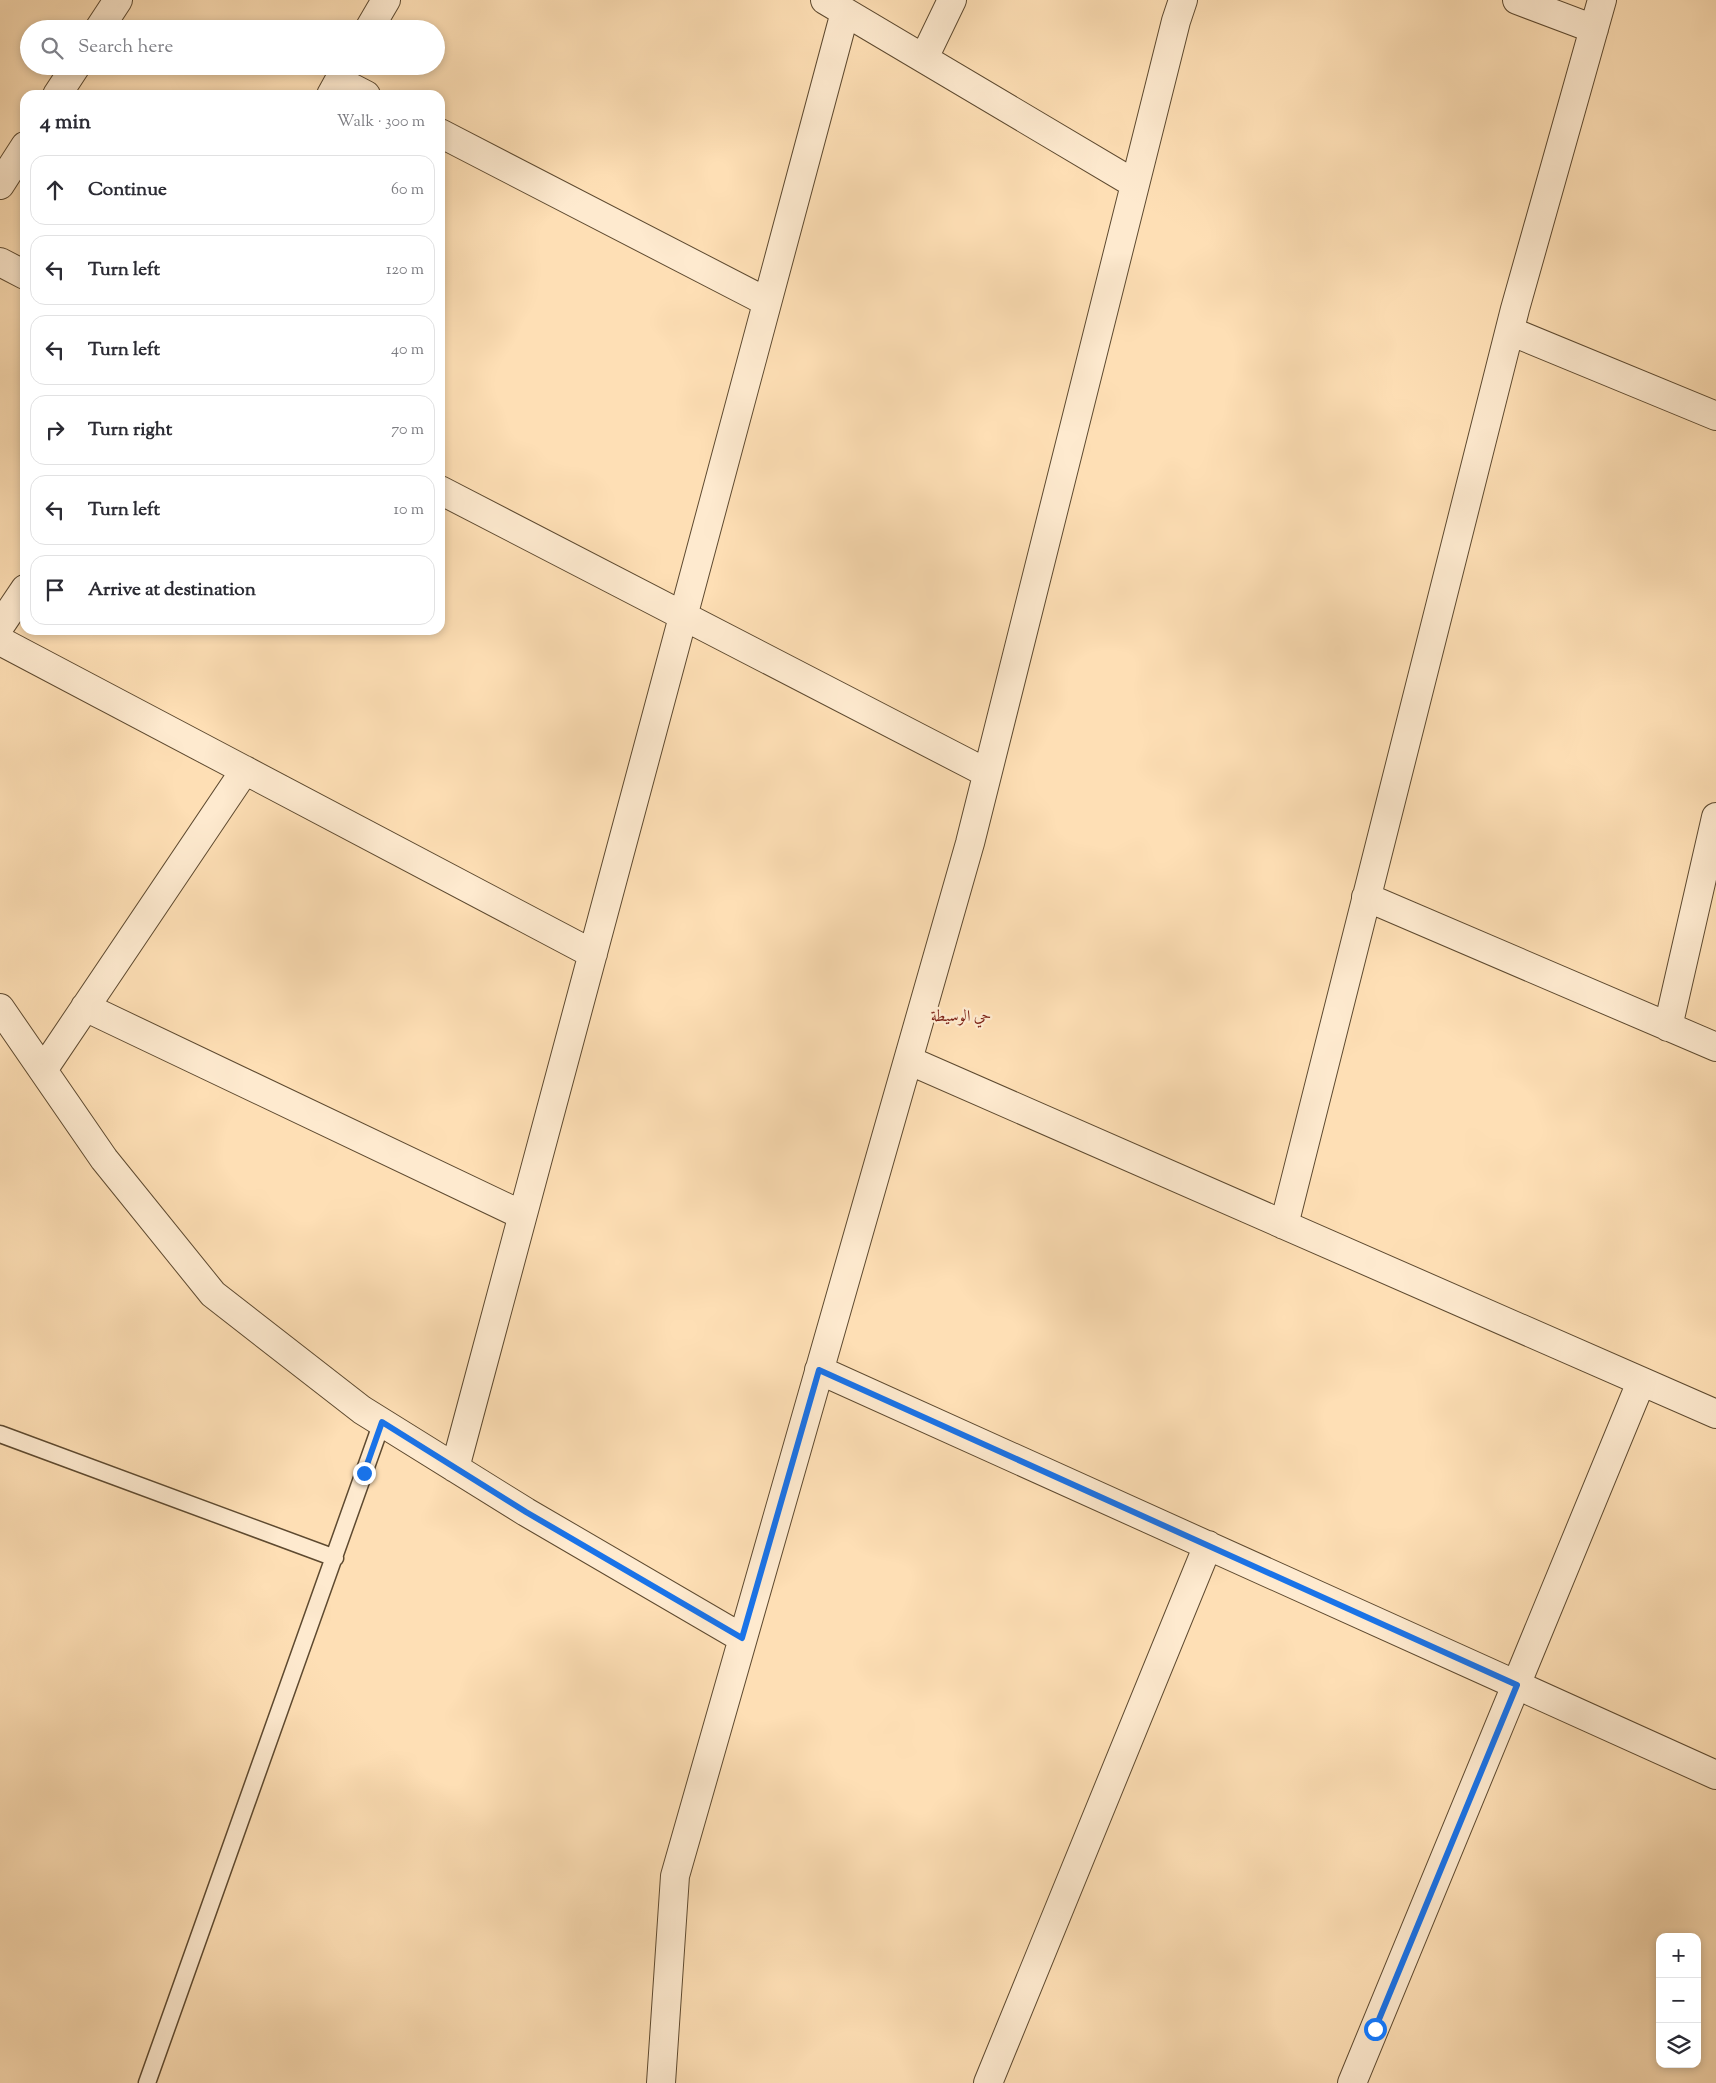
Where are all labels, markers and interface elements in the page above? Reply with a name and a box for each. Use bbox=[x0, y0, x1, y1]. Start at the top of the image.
search box bbox=[20, 20, 445, 75]
icon: search bbox=[38, 34, 66, 62]
text: Search here bbox=[78, 34, 173, 61]
text: 4 min bbox=[40, 108, 91, 138]
text: Walk · 300 m bbox=[337, 111, 425, 134]
icon: ahead bbox=[41, 176, 69, 204]
text: Continue bbox=[88, 177, 167, 204]
text: 60 m bbox=[391, 179, 424, 202]
icon: left bbox=[41, 256, 69, 284]
text: Turn left bbox=[88, 257, 160, 284]
text: 120 m bbox=[386, 259, 424, 282]
icon: left bbox=[41, 336, 69, 364]
text: Turn left bbox=[88, 337, 160, 364]
text: 40 m bbox=[391, 339, 424, 362]
icon: right bbox=[41, 416, 69, 444]
text: Turn right bbox=[88, 417, 172, 444]
text: 70 m bbox=[391, 419, 424, 442]
icon: left bbox=[41, 496, 69, 524]
text: Turn left bbox=[88, 497, 160, 524]
text: 10 m bbox=[394, 499, 424, 522]
icon: arrive bbox=[41, 576, 69, 604]
text: Arrive at destination bbox=[88, 577, 256, 604]
district label: حي الوسيطة bbox=[931, 1006, 991, 1029]
route end bbox=[353, 1462, 376, 1485]
map controls bbox=[1656, 1933, 1701, 2068]
button: + bbox=[1656, 1933, 1701, 1978]
button: − bbox=[1656, 1978, 1701, 2023]
route start bbox=[1364, 2018, 1387, 2041]
button: layers bbox=[1656, 2023, 1701, 2068]

